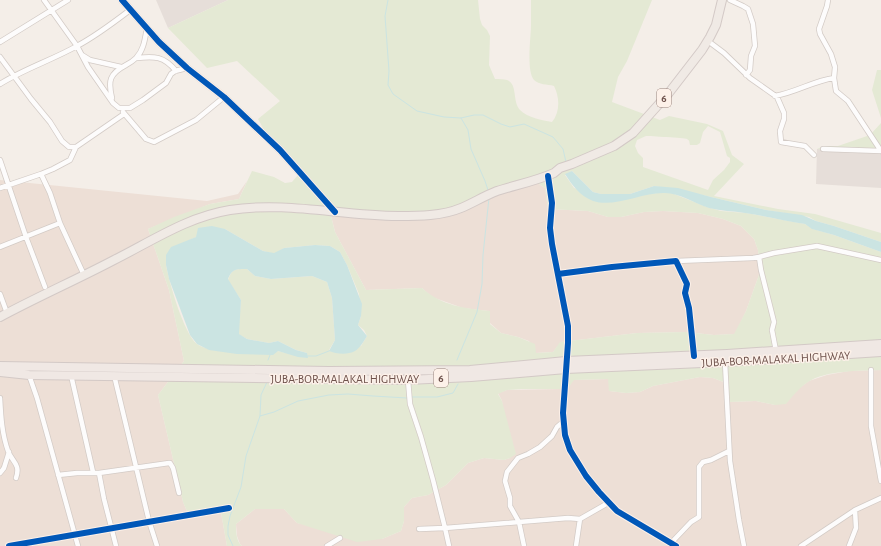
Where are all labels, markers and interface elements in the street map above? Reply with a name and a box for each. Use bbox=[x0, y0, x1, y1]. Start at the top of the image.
road number: 6 bbox=[657, 89, 671, 107]
street label: JUBA-BOR-MALAKAL HIGHWAY bbox=[701, 349, 851, 369]
road number: 6 bbox=[434, 369, 448, 387]
street label: JUBA-BOR-MALAKAL HIGHWAY bbox=[271, 373, 420, 385]

